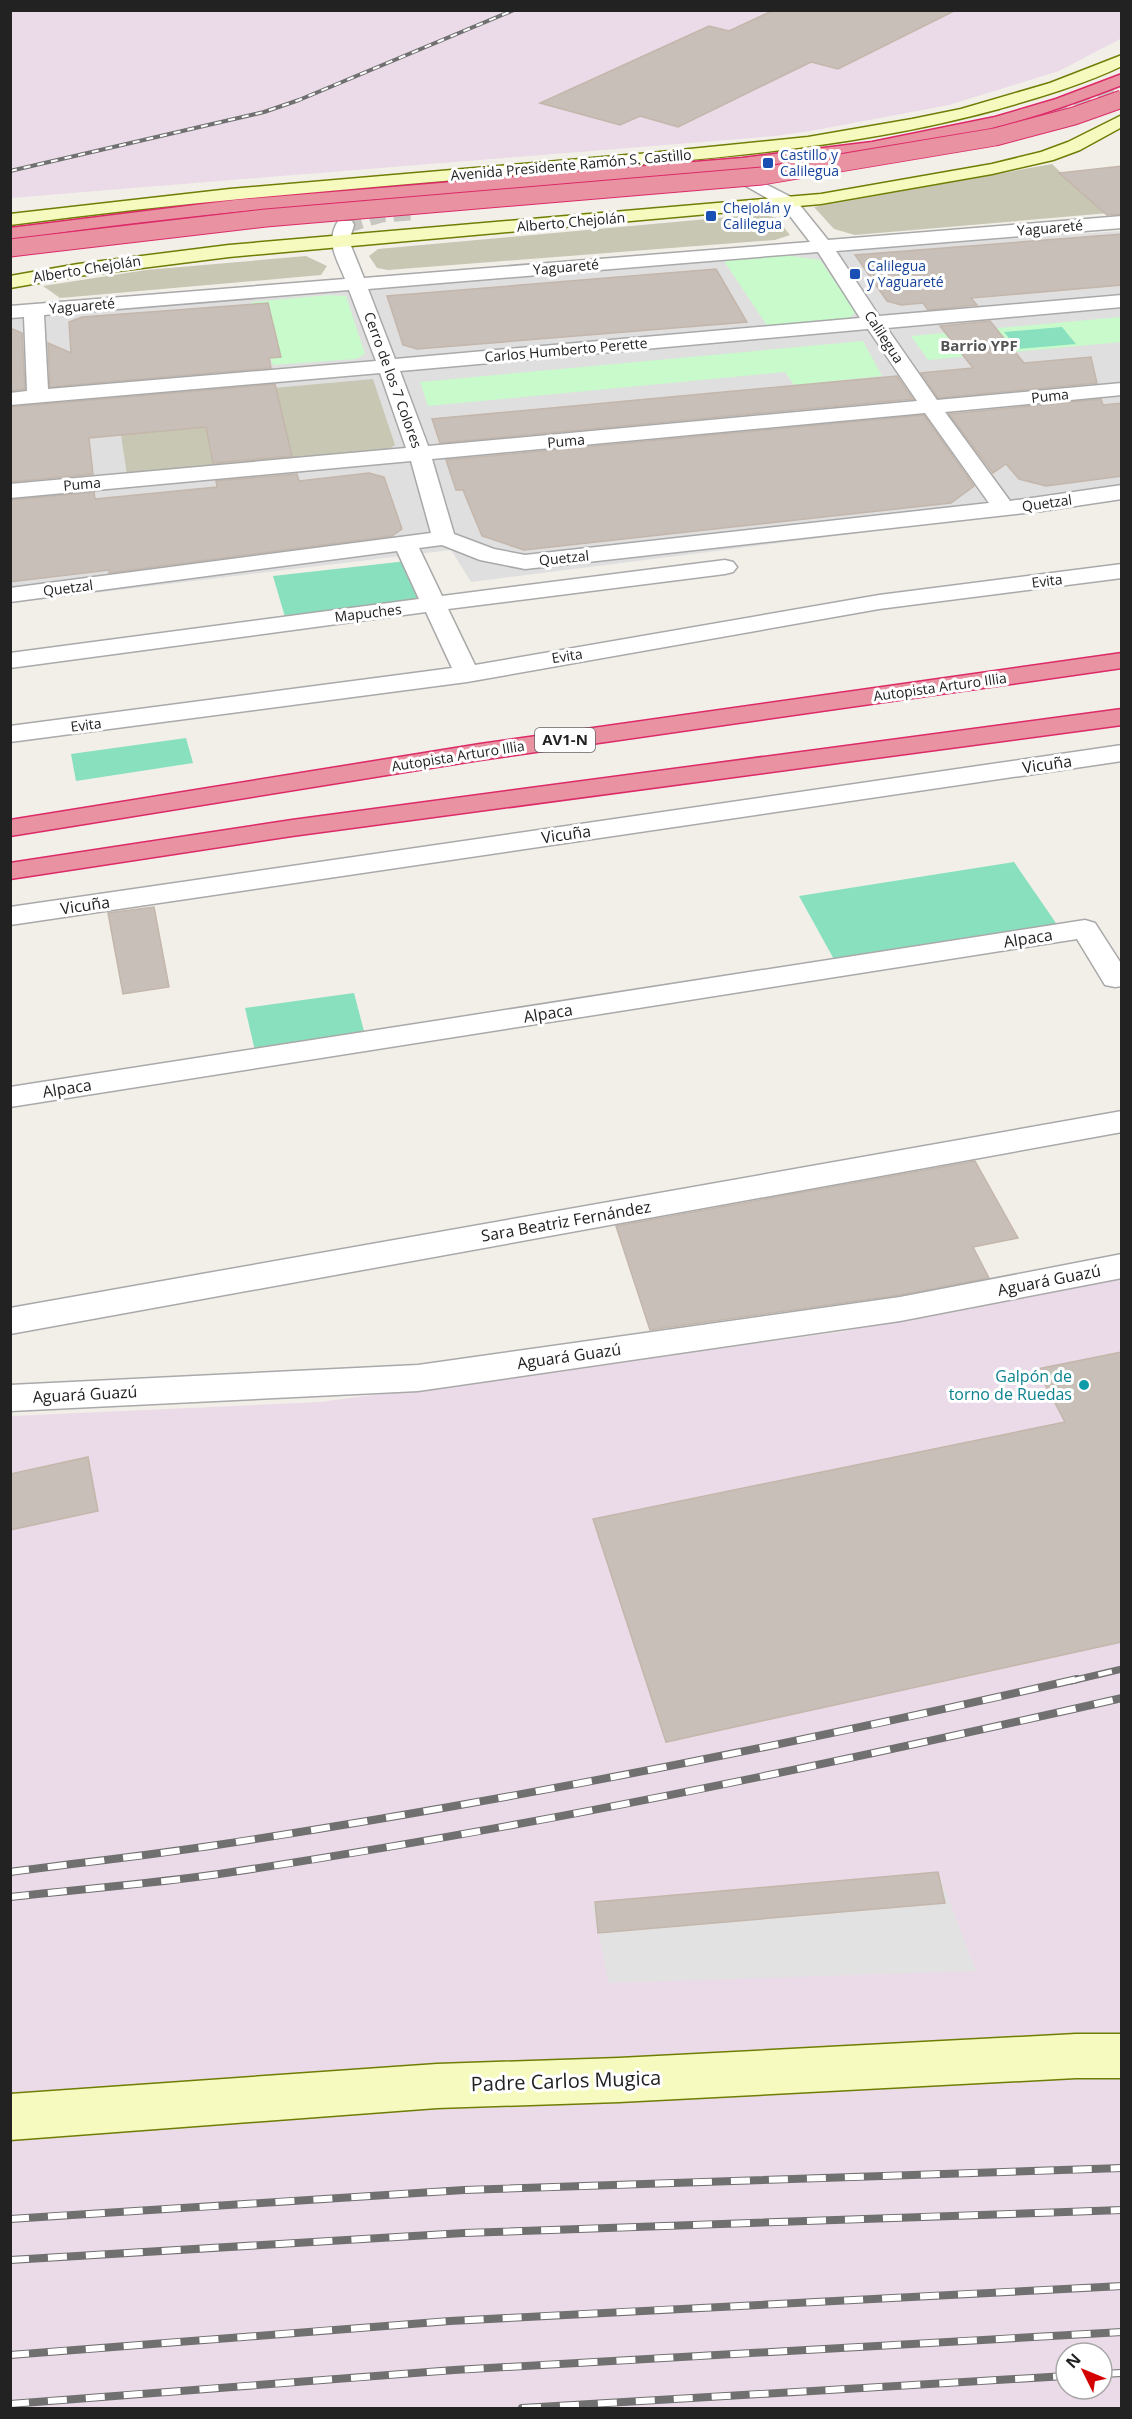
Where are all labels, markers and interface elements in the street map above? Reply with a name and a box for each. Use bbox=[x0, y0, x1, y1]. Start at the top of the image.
street label: Avenida Presidente Ramón S. Castillo bbox=[450, 144, 692, 185]
place label: Castillo y Calilegua bbox=[780, 145, 839, 180]
marker: Castillo y Calilegua bbox=[761, 156, 775, 170]
place label: Chejolán y Calilegua bbox=[723, 198, 792, 233]
street label: Alberto Chejolán bbox=[516, 207, 626, 236]
marker: Chejolán y Calilegua bbox=[704, 209, 718, 223]
street label: Yaguareté bbox=[1016, 215, 1084, 240]
street label: Alberto Chejolán bbox=[32, 251, 142, 286]
street label: Yaguareté bbox=[532, 254, 600, 279]
place label: Calilegua y Yaguareté bbox=[867, 256, 944, 291]
marker: Calilegua y Yaguareté bbox=[848, 267, 862, 281]
street label: Yaguareté bbox=[48, 293, 116, 318]
street label: Calilegua bbox=[860, 307, 908, 367]
street label: Cerro de los 7 Colores bbox=[360, 309, 427, 451]
street label: Carlos Humberto Perette bbox=[484, 333, 648, 366]
district label: Barrio YPF bbox=[940, 335, 1018, 355]
street label: Puma bbox=[1030, 384, 1070, 407]
street label: Puma bbox=[546, 429, 586, 452]
street label: Puma bbox=[62, 472, 102, 495]
street label: Quetzal bbox=[1021, 490, 1073, 515]
street label: Quetzal bbox=[538, 545, 590, 570]
street label: Evita bbox=[1030, 569, 1064, 592]
street label: Quetzal bbox=[42, 575, 94, 600]
street label: Mapuches bbox=[333, 599, 403, 626]
street label: Evita bbox=[550, 644, 584, 667]
street label: Autopista Arturo Illia bbox=[872, 668, 1008, 705]
street label: Evita bbox=[69, 713, 103, 736]
road number: AV1-N bbox=[535, 728, 595, 752]
street label: Autopista Arturo Illia bbox=[390, 736, 526, 775]
street label: Vicuña bbox=[1021, 750, 1073, 778]
street label: Vicuña bbox=[540, 820, 592, 848]
street label: Vicuña bbox=[59, 891, 111, 919]
street label: Alpaca bbox=[1002, 923, 1054, 953]
street label: Alpaca bbox=[522, 998, 574, 1028]
street label: Alpaca bbox=[41, 1073, 93, 1103]
street label: Sara Beatriz Fernández bbox=[479, 1195, 653, 1247]
street label: Aguará Guazú bbox=[995, 1259, 1103, 1301]
street label: Aguará Guazú bbox=[516, 1338, 622, 1374]
place label: Galpón de torno de Ruedas bbox=[949, 1365, 1072, 1405]
marker: Galpón de torno de Ruedas bbox=[1077, 1378, 1091, 1392]
street label: Aguará Guazú bbox=[32, 1380, 138, 1408]
street label: Padre Carlos Mugica bbox=[470, 2064, 662, 2097]
north arrow bbox=[1054, 2341, 1114, 2401]
text: N bbox=[1061, 2349, 1086, 2373]

